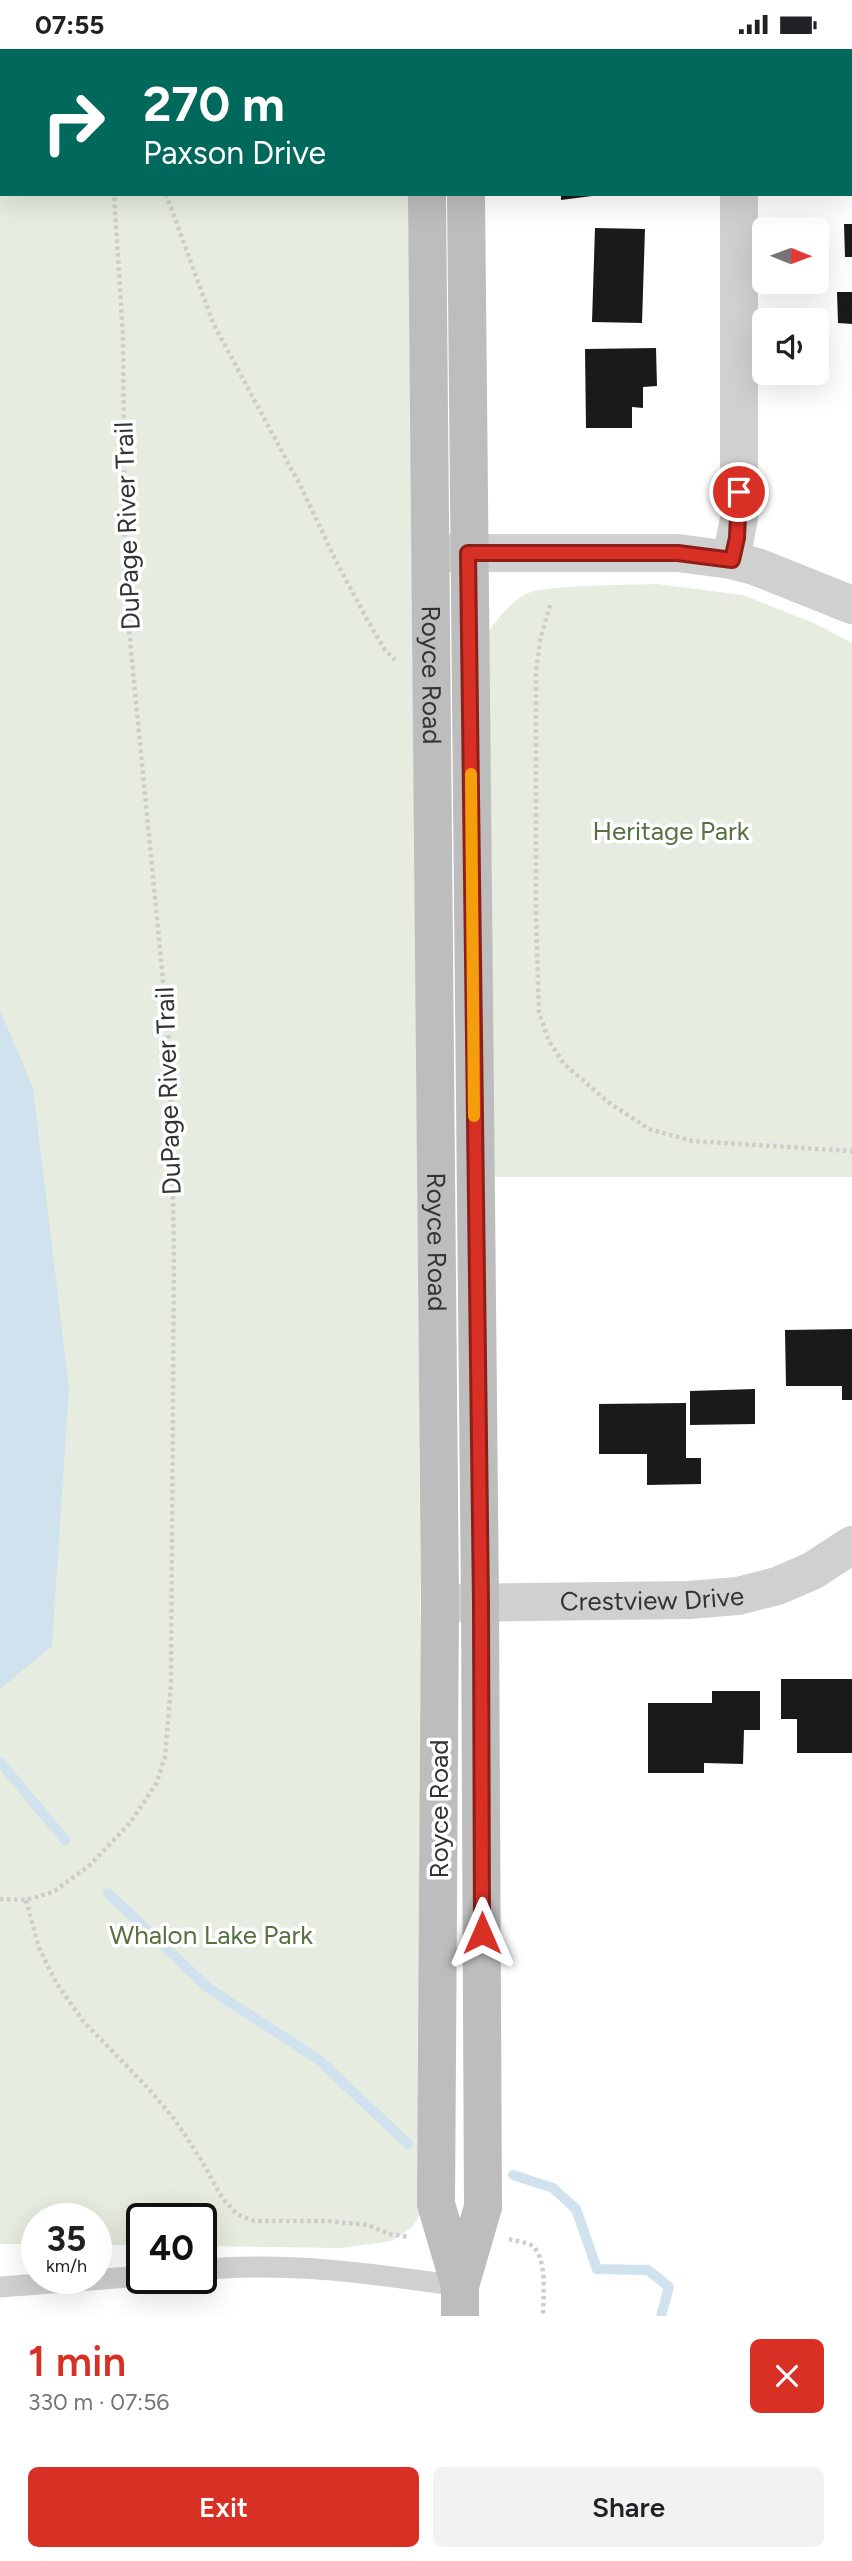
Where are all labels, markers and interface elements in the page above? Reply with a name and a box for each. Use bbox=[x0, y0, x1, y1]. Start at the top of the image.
text: 07:55 bbox=[35, 9, 104, 41]
text: 270 m bbox=[143, 74, 285, 133]
icon: right bbox=[28, 77, 119, 168]
text: Paxson Drive bbox=[143, 134, 326, 172]
north arrow bbox=[752, 217, 830, 294]
map controls bbox=[752, 217, 829, 385]
button: sound bbox=[752, 308, 829, 385]
street label: DuPage River Trail bbox=[107, 421, 147, 631]
pin bbox=[709, 462, 769, 522]
icon: arrive bbox=[720, 473, 758, 511]
street label: Royce Road bbox=[415, 605, 448, 745]
park label: Heritage Park bbox=[593, 815, 750, 847]
street label: DuPage River Trail bbox=[148, 986, 188, 1196]
street label: Royce Road bbox=[420, 1172, 453, 1312]
street label: Crestview Drive bbox=[560, 1580, 745, 1618]
street label: Royce Road bbox=[423, 1740, 455, 1878]
position arrow bbox=[445, 1896, 519, 1970]
park label: Whalon Lake Park bbox=[109, 1919, 313, 1951]
speed limit sign: 40 bbox=[126, 2203, 217, 2294]
text: 35 bbox=[47, 2218, 86, 2260]
text: km/h bbox=[46, 2255, 87, 2277]
text: 1 min bbox=[28, 2336, 126, 2387]
button: close bbox=[750, 2339, 824, 2413]
text: 330 m · 07:56 bbox=[28, 2388, 169, 2416]
button: Exit bbox=[28, 2467, 419, 2547]
button: Share bbox=[433, 2467, 824, 2547]

